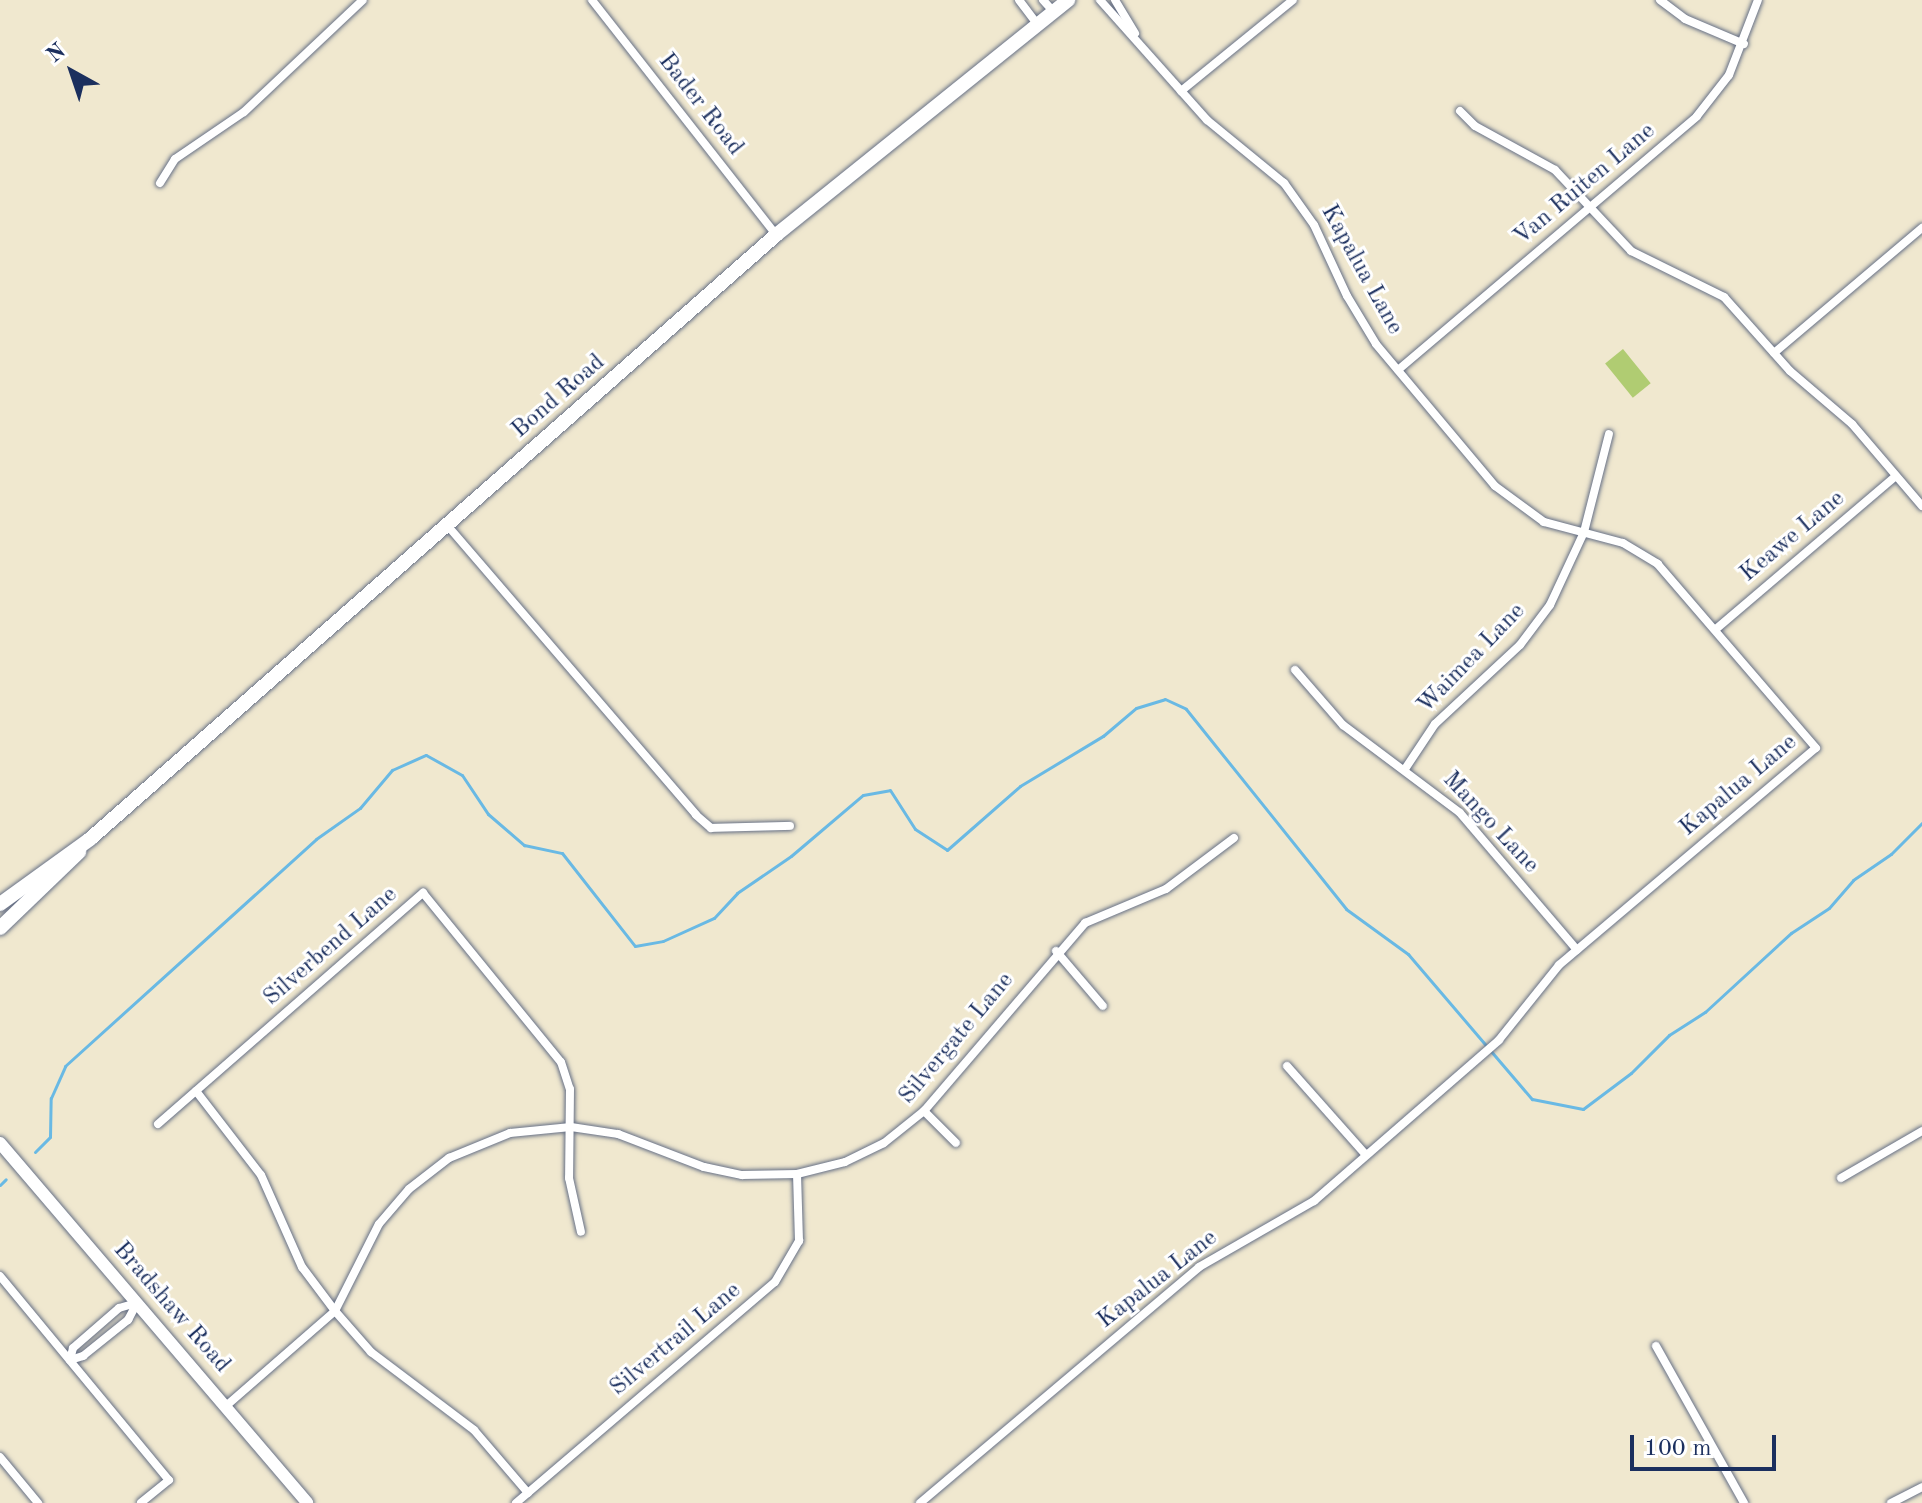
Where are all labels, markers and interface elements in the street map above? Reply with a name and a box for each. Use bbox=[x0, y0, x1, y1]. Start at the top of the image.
north arrow bbox=[32, 32, 112, 112]
text: N bbox=[43, 40, 70, 67]
street label: Bader Road bbox=[651, 48, 749, 162]
street label: Van Ruiten Lane bbox=[1508, 118, 1662, 252]
street label: Kapalua Lane bbox=[1313, 200, 1409, 340]
street label: Bond Road bbox=[506, 349, 612, 445]
street label: Keawe Lane bbox=[1735, 485, 1851, 589]
street label: Waimea Lane bbox=[1412, 598, 1532, 720]
street label: Kapalua Lane bbox=[1675, 729, 1803, 843]
street label: Mango Lane bbox=[1436, 766, 1544, 880]
street label: Silverbend Lane bbox=[258, 881, 404, 1013]
street label: Silvergate Lane bbox=[894, 967, 1020, 1111]
street label: Kapalua Lane bbox=[1092, 1224, 1224, 1336]
street label: Bradshaw Road bbox=[106, 1237, 236, 1379]
street label: Silvertrail Lane bbox=[605, 1277, 747, 1403]
scale bar bbox=[1634, 1419, 1780, 1469]
text: 100 m bbox=[1644, 1437, 1712, 1461]

